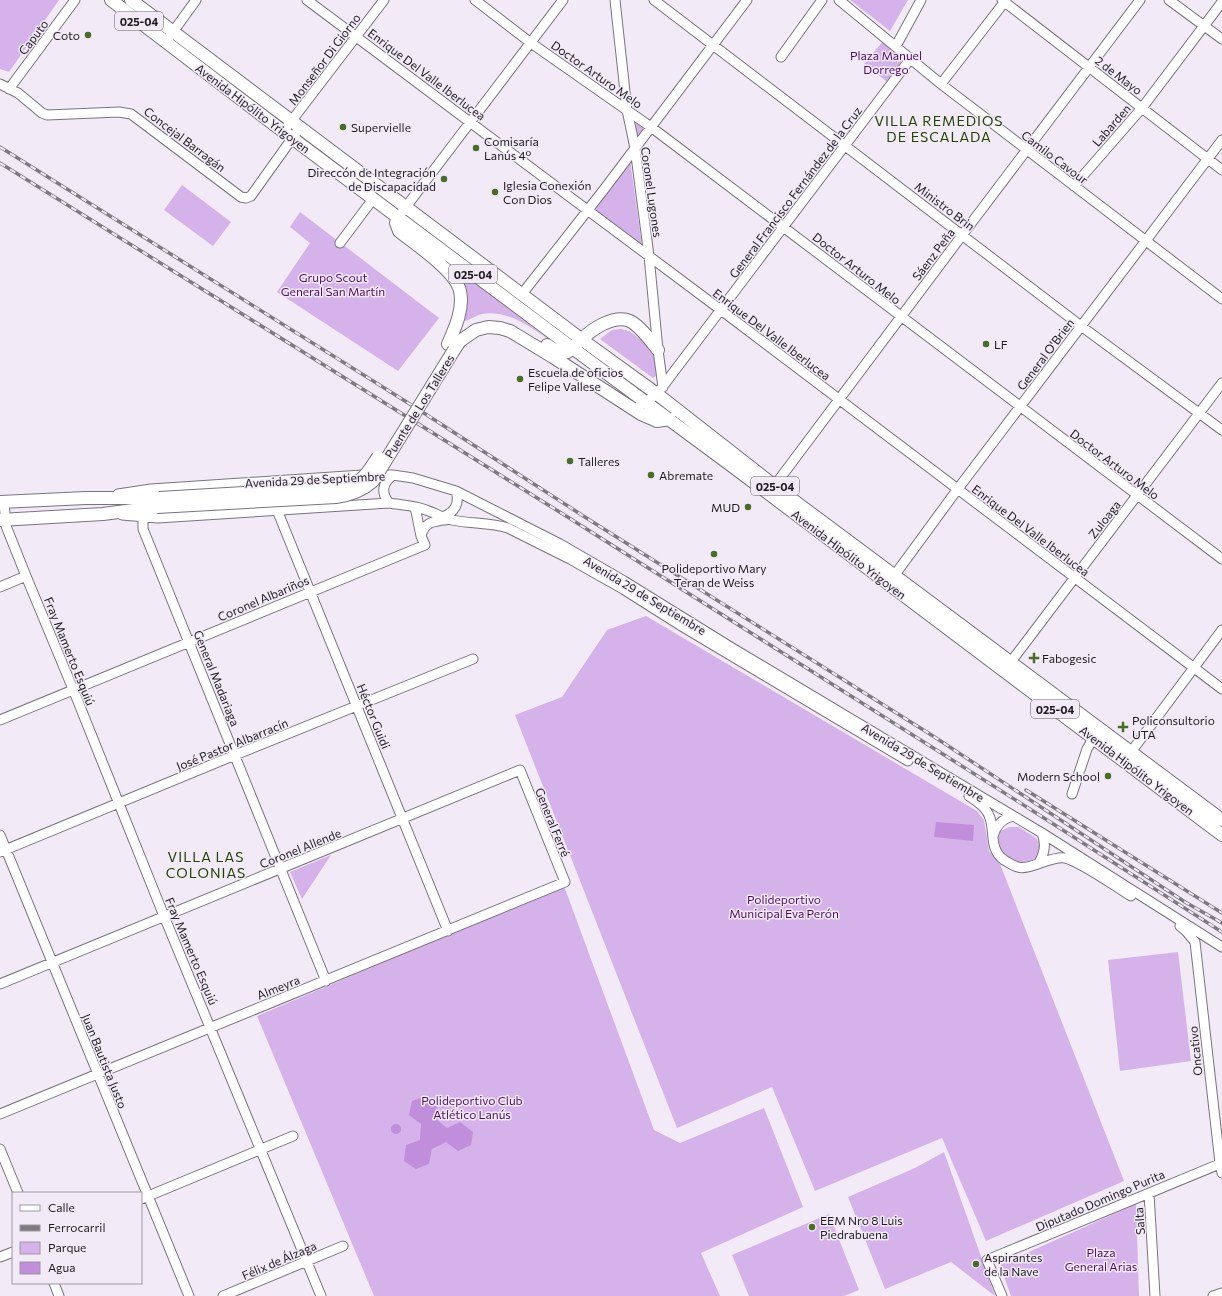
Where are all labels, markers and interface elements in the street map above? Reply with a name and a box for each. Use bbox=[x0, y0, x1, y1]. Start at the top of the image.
street label: Monseñor Di Giorno bbox=[285, 11, 363, 107]
road number: 025-04 bbox=[115, 12, 163, 30]
street label: Caputo bbox=[15, 17, 51, 57]
street label: Enrique Del Valle Iberlucea bbox=[366, 25, 488, 123]
place label: Coto bbox=[53, 28, 80, 42]
marker: Coto bbox=[83, 30, 93, 40]
street label: Doctor Arturo Melo bbox=[549, 37, 645, 111]
park label: Plaza Manuel Dorrego bbox=[850, 48, 922, 76]
street label: 2 de Mayo bbox=[1093, 53, 1145, 97]
street label: Avenida Hipólito Yrigoyen bbox=[193, 60, 313, 156]
street label: Labarden bbox=[1089, 101, 1133, 149]
street label: General Francisco Fernández de la Cruz bbox=[726, 103, 864, 281]
street label: Concejal Barragán bbox=[141, 104, 229, 174]
district label: VILLA REMEDIOS DE ESCALADA bbox=[874, 112, 1004, 145]
place label: Supervielle bbox=[351, 120, 411, 134]
marker: Supervielle bbox=[338, 122, 348, 132]
street label: Camilo Cavour bbox=[1019, 127, 1091, 187]
place label: Comisaría Lanús 4° bbox=[484, 134, 539, 162]
marker: Comisaría Lanús 4° bbox=[471, 143, 481, 153]
street label: Coronel Lugones bbox=[639, 146, 665, 238]
place label: Direccón de Integración de Discapacidad bbox=[307, 165, 436, 193]
marker: Direccón de Integración de Discapacidad bbox=[439, 174, 449, 184]
place label: Iglesia Conexión Con Dios bbox=[503, 178, 591, 206]
street label: Ministro Brin bbox=[912, 179, 978, 233]
marker: Iglesia Conexión Con Dios bbox=[490, 187, 500, 197]
street label: Sáenz Peña bbox=[909, 225, 957, 283]
street label: Doctor Arturo Melo bbox=[810, 229, 904, 307]
road number: 025-04 bbox=[449, 265, 497, 283]
park label: Grupo Scout General San Martín bbox=[281, 270, 385, 298]
street label: Enrique Del Valle Iberlucea bbox=[711, 285, 833, 383]
street label: General O'Brien bbox=[1014, 316, 1076, 392]
place label: LF bbox=[994, 337, 1008, 351]
marker: LF bbox=[981, 339, 991, 349]
street label: Puente de Los Talleres bbox=[381, 351, 457, 461]
place label: Escuela de oficios Felipe Vallese bbox=[528, 365, 623, 393]
marker: Escuela de oficios Felipe Vallese bbox=[515, 374, 525, 384]
street label: Doctor Arturo Melo bbox=[1068, 426, 1162, 502]
place label: Talleres bbox=[578, 454, 620, 468]
marker: Talleres bbox=[565, 456, 575, 466]
street label: Avenida 29 de Septiembre bbox=[244, 468, 386, 490]
place label: Abremate bbox=[659, 468, 713, 482]
marker: Abremate bbox=[646, 470, 656, 480]
road number: 025-04 bbox=[751, 477, 799, 495]
street label: Enrique Del Valle Iberlucea bbox=[970, 481, 1092, 579]
street label: Zuloaga bbox=[1085, 497, 1123, 541]
place label: MUD bbox=[711, 500, 740, 514]
marker: MUD bbox=[743, 502, 753, 512]
street label: Avenida Hipólito Yrigoyen bbox=[789, 506, 909, 602]
marker: Polideportivo Mary Teran de Weiss bbox=[709, 549, 719, 559]
street label: Avenida 29 de Septiembre bbox=[581, 553, 709, 637]
place label: Polideportivo Mary Teran de Weiss bbox=[661, 561, 767, 589]
street label: Coronel Albariños bbox=[215, 572, 311, 624]
street label: Fray Mamerto Esquiú bbox=[42, 595, 98, 707]
street label: General Madariaga bbox=[191, 628, 243, 728]
place label: Fabogesic bbox=[1042, 651, 1096, 665]
marker: Fabogesic bbox=[1029, 653, 1039, 663]
street label: Héctor Guidi bbox=[355, 681, 393, 751]
road number: 025-04 bbox=[1031, 700, 1079, 718]
place label: Policonsultorio UTA bbox=[1132, 713, 1215, 741]
street label: José Pastor Albarracín bbox=[174, 715, 290, 774]
street label: Avenida 29 de Septiembre bbox=[859, 720, 987, 804]
marker: Policonsultorio UTA bbox=[1117, 721, 1129, 733]
street label: Avenida Hipólito Yrigoyen bbox=[1077, 722, 1197, 818]
place label: Modern School bbox=[1017, 769, 1100, 783]
marker: Modern School bbox=[1103, 771, 1113, 781]
street label: General Ferré bbox=[533, 785, 573, 859]
street label: Coronel Allende bbox=[257, 825, 343, 871]
district label: VILLA LAS COLONIAS bbox=[166, 848, 246, 881]
park label: Polideportivo Municipal Eva Perón bbox=[729, 892, 839, 920]
street label: Fray Mamerto Esquiú bbox=[163, 895, 221, 1007]
street label: Almeyra bbox=[254, 972, 302, 1002]
street label: Juan Bautista Justo bbox=[79, 1012, 130, 1111]
street label: Oncativo bbox=[1185, 1025, 1205, 1077]
park label: Polideportivo Club Atlético Lanús bbox=[421, 1093, 523, 1121]
street label: Diputado Domingo Purita bbox=[1033, 1166, 1167, 1234]
legend bbox=[12, 1192, 142, 1284]
text: Calle bbox=[48, 1200, 75, 1214]
street label: Salta bbox=[1131, 1207, 1147, 1235]
place label: EEM Nro 8 Luis Piedrabuena bbox=[820, 1213, 903, 1241]
text: Ferrocarril bbox=[48, 1220, 105, 1234]
marker: EEM Nro 8 Luis Piedrabuena bbox=[807, 1222, 817, 1232]
street label: Félix de Álzaga bbox=[240, 1238, 318, 1282]
text: Parque bbox=[48, 1240, 86, 1254]
park label: Plaza General Arias bbox=[1065, 1245, 1137, 1273]
place label: Aspirantes de la Nave bbox=[984, 1250, 1042, 1278]
marker: Aspirantes de la Nave bbox=[971, 1259, 981, 1269]
text: Agua bbox=[48, 1260, 76, 1274]

